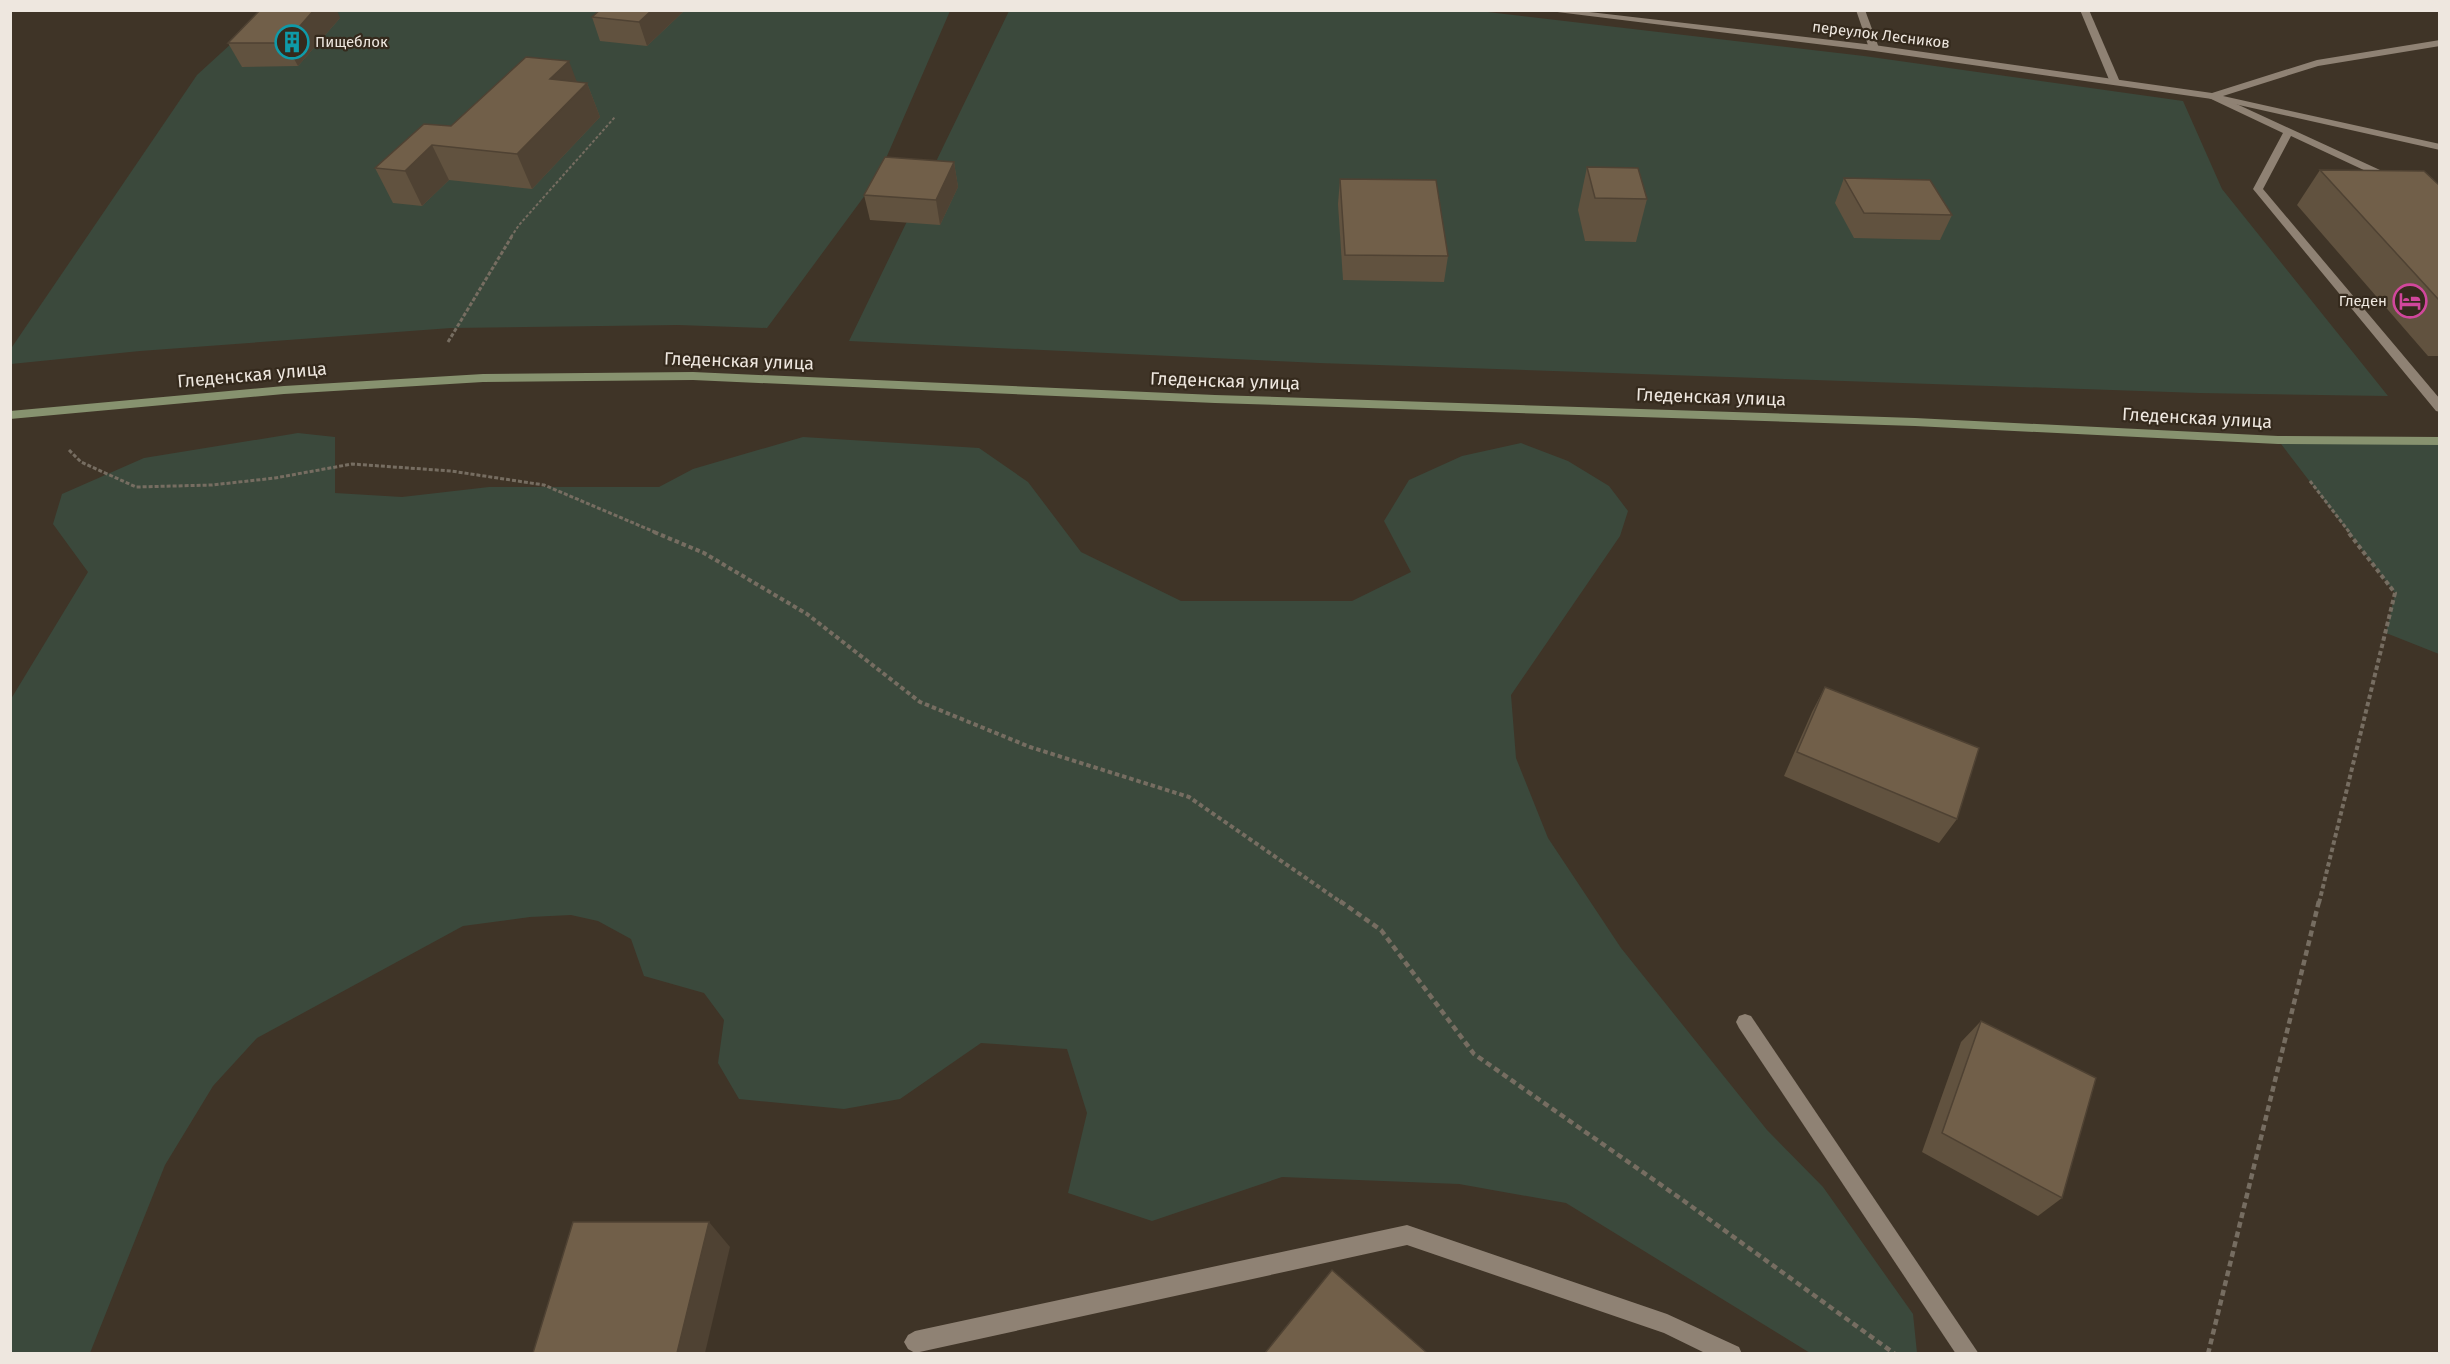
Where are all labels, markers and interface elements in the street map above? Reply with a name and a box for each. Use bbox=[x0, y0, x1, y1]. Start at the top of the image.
street label: переулок Лесников bbox=[1811, 18, 1951, 52]
building icon: Пищеблок bbox=[274, 24, 310, 60]
place label: Пищеблок bbox=[315, 33, 388, 51]
hotel icon: Гледен bbox=[2392, 283, 2428, 319]
place label: Гледен bbox=[2339, 292, 2387, 310]
street label: Гледенская улица bbox=[664, 347, 814, 375]
street label: Гледенская улица bbox=[176, 357, 328, 393]
street label: Гледенская улица bbox=[1150, 367, 1300, 395]
street label: Гледенская улица bbox=[1636, 383, 1786, 411]
street label: Гледенская улица bbox=[2121, 403, 2273, 433]

